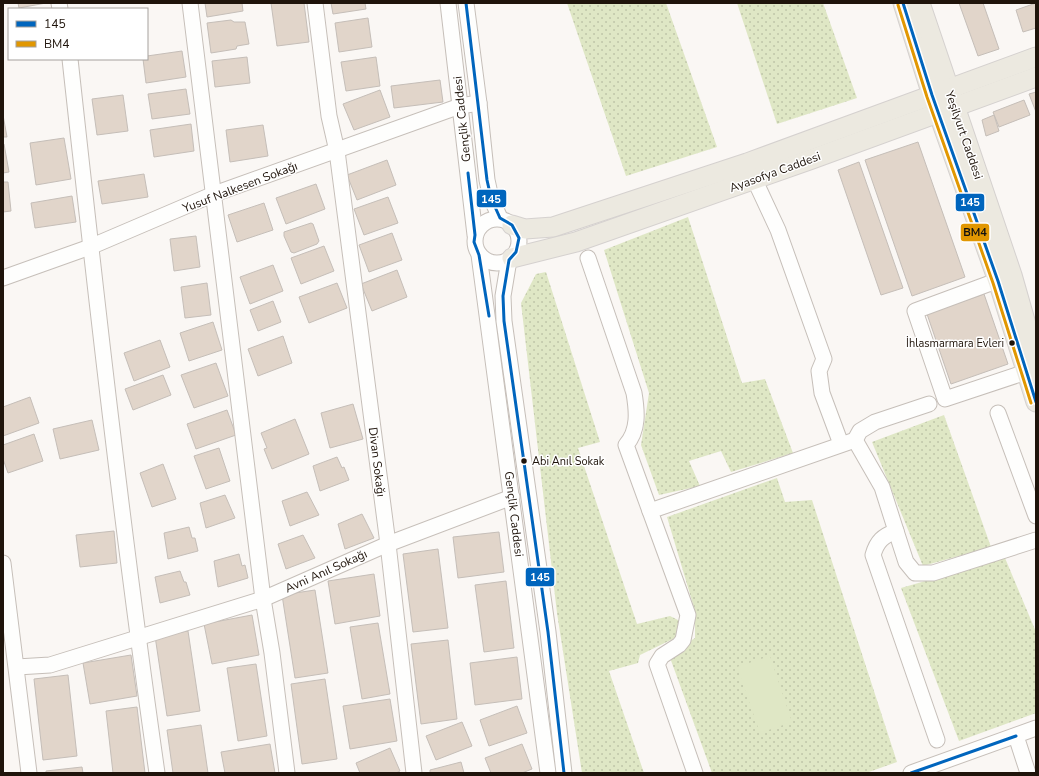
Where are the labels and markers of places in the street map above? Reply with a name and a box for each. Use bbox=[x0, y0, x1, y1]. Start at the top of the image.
place label: İhlasmarmara Evleri bbox=[906, 336, 1004, 351]
marker: İhlasmarmara Evleri bbox=[1007, 338, 1017, 348]
place label: Abi Anıl Sokak bbox=[532, 454, 605, 469]
marker: Abi Anıl Sokak bbox=[519, 456, 529, 466]

